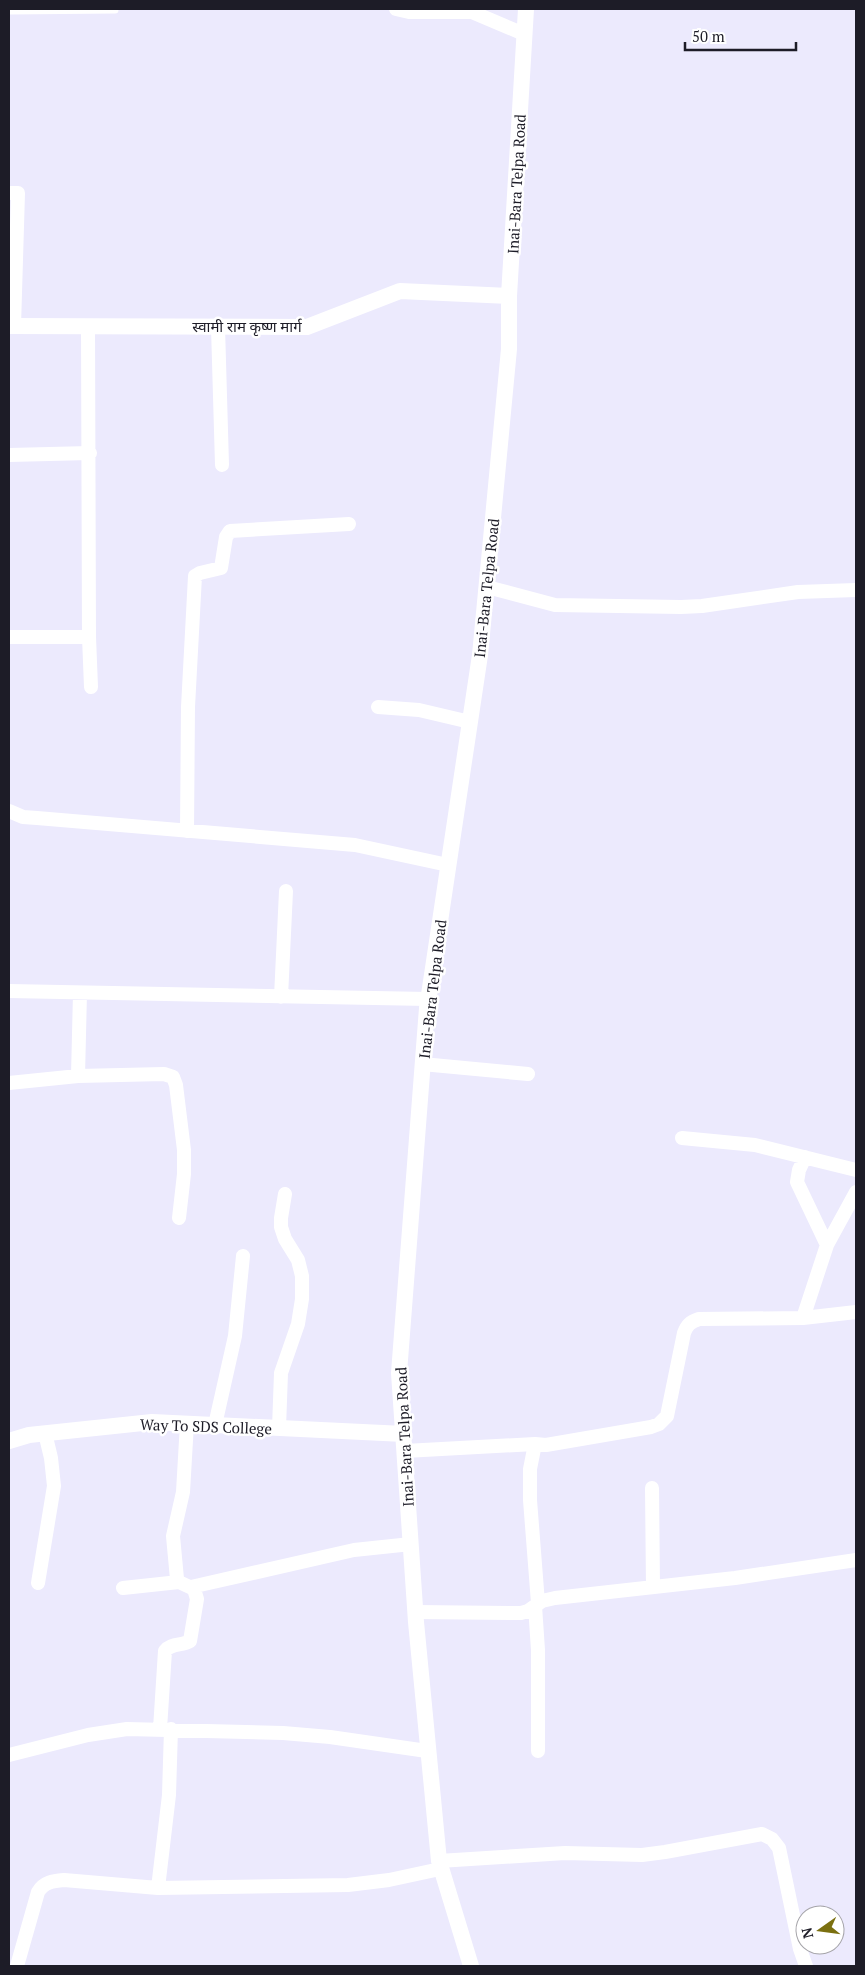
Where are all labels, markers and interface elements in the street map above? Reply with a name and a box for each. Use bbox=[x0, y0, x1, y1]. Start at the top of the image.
scale bar bbox=[685, 20, 796, 52]
text: 50 m bbox=[692, 26, 725, 46]
street label: Inai-Bara Telpa Road bbox=[502, 114, 530, 254]
street label: स्वामी राम कृष्ण मार्ग bbox=[192, 316, 303, 337]
street label: Inai-Bara Telpa Road bbox=[469, 517, 503, 659]
street label: Inai-Bara Telpa Road bbox=[414, 918, 450, 1060]
street label: Inai-Bara Telpa Road bbox=[390, 1367, 418, 1507]
street label: Way To SDS College bbox=[140, 1414, 272, 1438]
north arrow bbox=[795, 1905, 845, 1955]
text: N bbox=[796, 1925, 817, 1941]

